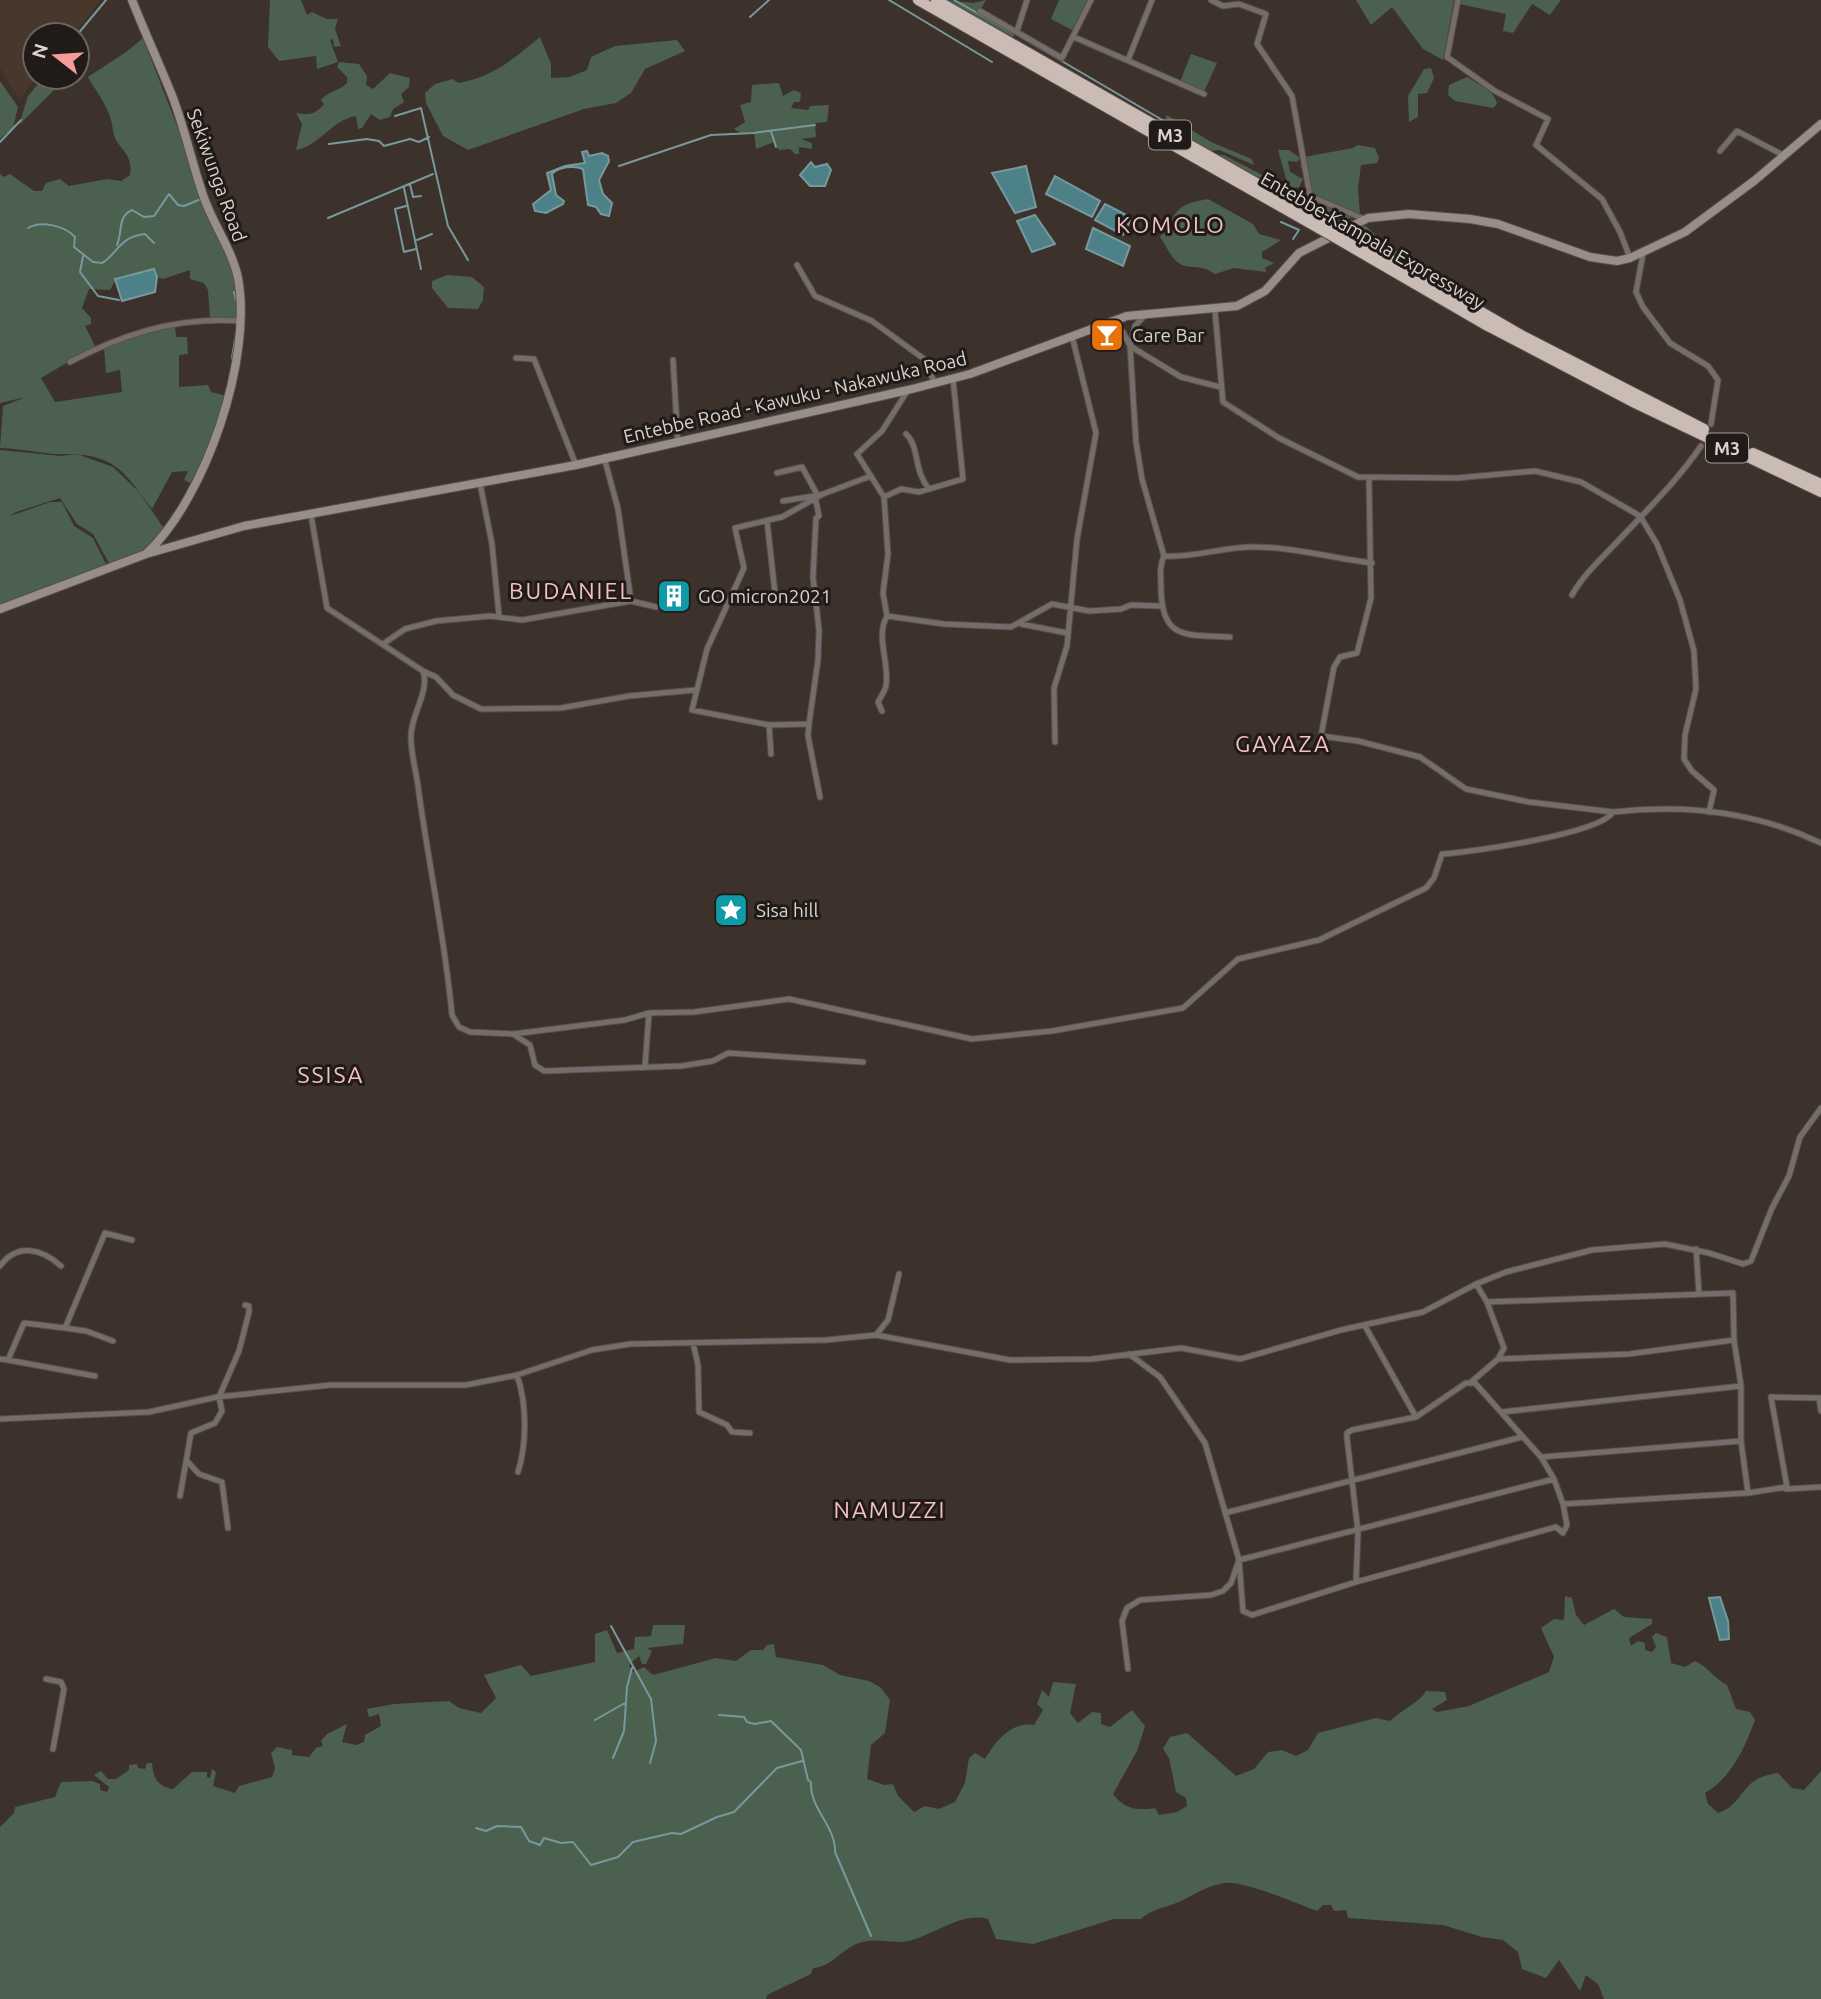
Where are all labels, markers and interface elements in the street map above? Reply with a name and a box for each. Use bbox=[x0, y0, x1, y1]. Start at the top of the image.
north arrow bbox=[21, 21, 91, 91]
text: N bbox=[27, 41, 52, 61]
street label: Sekiwunga Road bbox=[183, 105, 251, 245]
road number: M3 bbox=[1149, 120, 1191, 150]
street label: Entebbe-Kampala Expressway bbox=[1257, 167, 1489, 313]
district label: KOMOLO bbox=[1116, 212, 1226, 237]
bar icon: Care Bar bbox=[1088, 316, 1126, 354]
place label: Care Bar bbox=[1132, 324, 1205, 346]
street label: Entebbe Road - Kawuku - Nakawuka Road bbox=[621, 347, 969, 447]
road number: M3 bbox=[1706, 434, 1748, 462]
building icon: GO micron2021 bbox=[655, 577, 693, 615]
district label: BUDANIEL bbox=[509, 578, 633, 603]
place label: GO micron2021 bbox=[698, 585, 832, 607]
district label: GAYAZA bbox=[1235, 731, 1331, 756]
place icon: Sisa hill bbox=[712, 891, 750, 929]
place label: Sisa hill bbox=[756, 899, 818, 921]
district label: SSISA bbox=[298, 1062, 365, 1087]
district label: NAMUZZI bbox=[833, 1497, 947, 1522]

